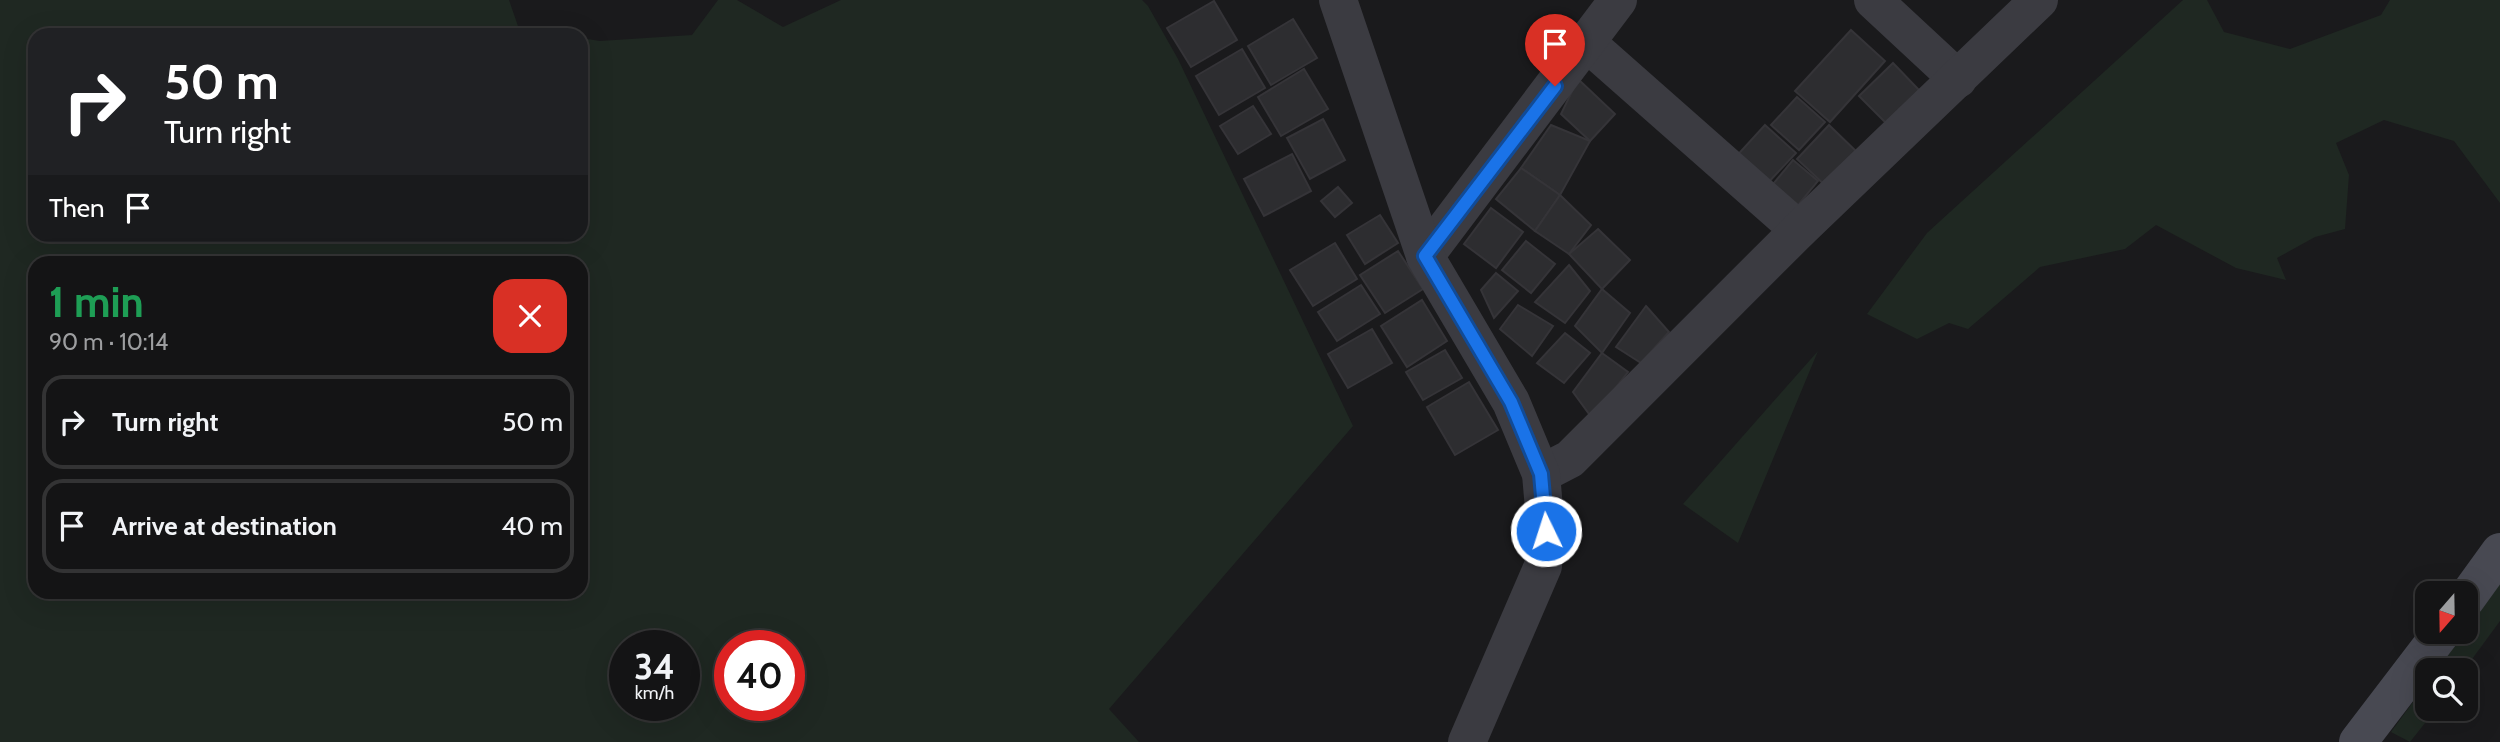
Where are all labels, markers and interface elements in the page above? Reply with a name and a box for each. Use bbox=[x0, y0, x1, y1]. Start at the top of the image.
pin bbox=[1525, 14, 1585, 86]
icon: arrive bbox=[1536, 25, 1574, 63]
text: 50 m bbox=[164, 52, 279, 111]
icon: right bbox=[49, 56, 140, 147]
text: Turn right bbox=[164, 112, 291, 151]
icon: arrive bbox=[119, 189, 157, 227]
text: Then bbox=[49, 192, 105, 224]
text: 1 min bbox=[49, 276, 144, 328]
button: close bbox=[493, 279, 567, 353]
text: 90 m · 10:14 bbox=[49, 328, 168, 356]
icon: right bbox=[53, 403, 91, 441]
text: Turn right bbox=[112, 406, 218, 438]
text: 50 m bbox=[502, 406, 563, 438]
position arrow bbox=[1509, 494, 1583, 568]
icon: arrive bbox=[53, 507, 91, 545]
text: Arrive at destination bbox=[112, 510, 337, 542]
text: 40 m bbox=[501, 510, 563, 542]
north arrow bbox=[2415, 581, 2478, 644]
map controls bbox=[2415, 581, 2478, 721]
speed limit sign: 40 bbox=[714, 630, 805, 721]
text: 34 bbox=[634, 645, 675, 688]
button: search bbox=[2415, 658, 2478, 721]
text: km/h bbox=[635, 682, 674, 704]

